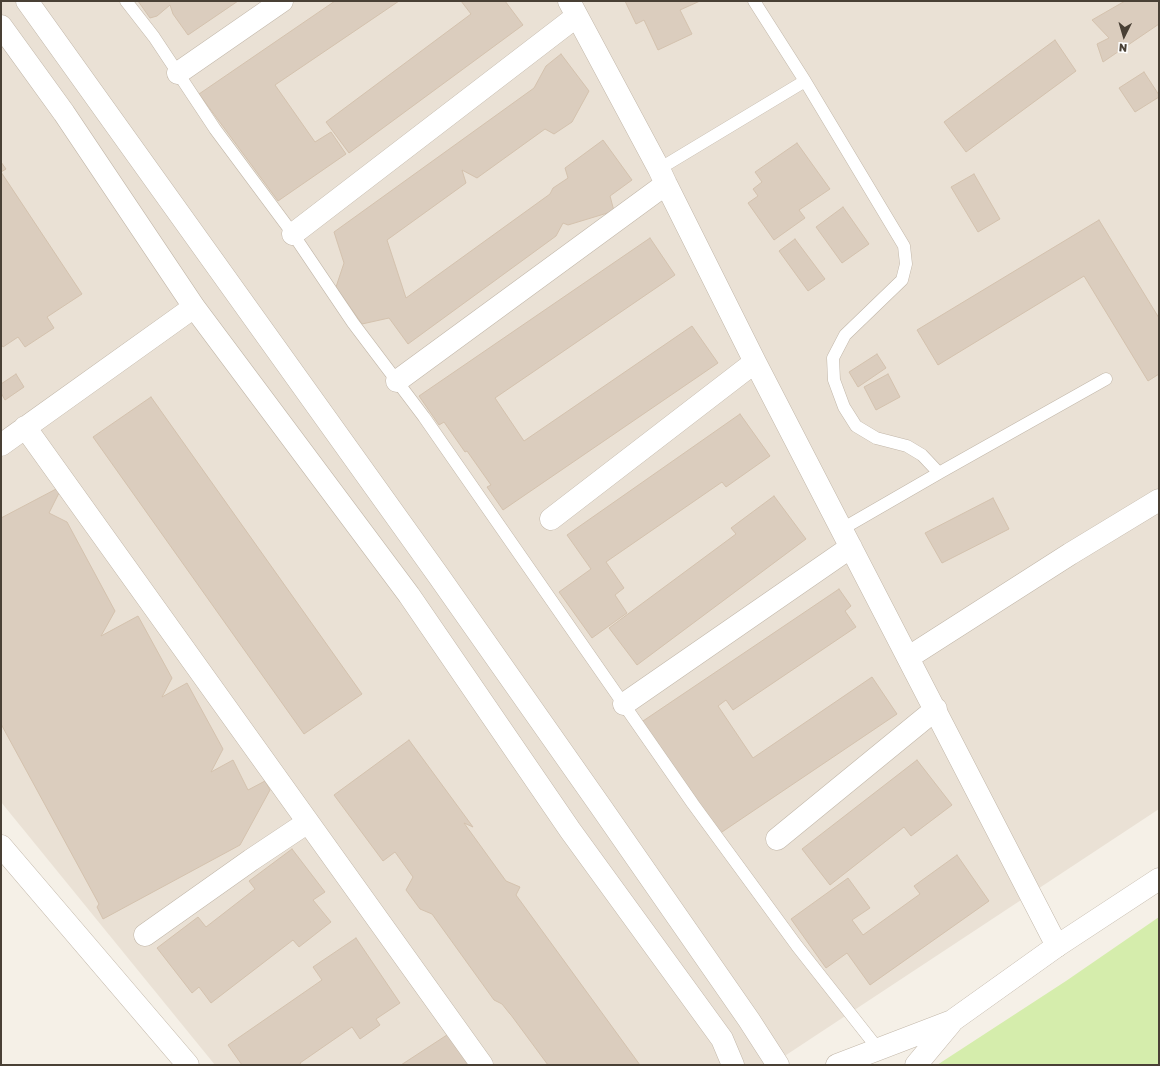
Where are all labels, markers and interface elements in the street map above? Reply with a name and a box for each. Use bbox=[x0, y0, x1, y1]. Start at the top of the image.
north arrow bbox=[1104, 16, 1144, 56]
text: N bbox=[1118, 42, 1128, 55]

